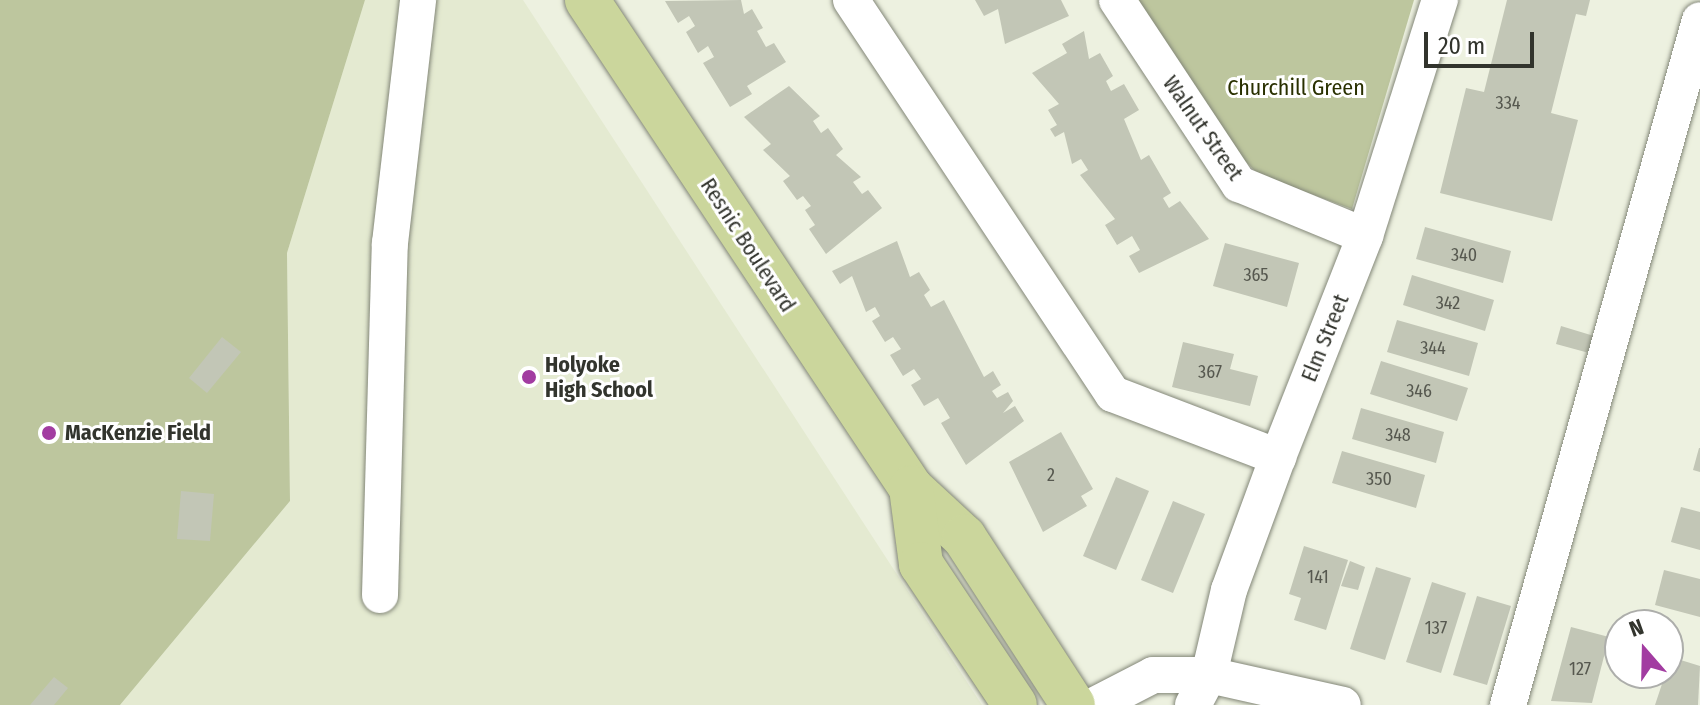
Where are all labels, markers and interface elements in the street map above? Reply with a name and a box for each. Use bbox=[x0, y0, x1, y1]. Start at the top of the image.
scale bar bbox=[1428, 16, 1538, 66]
text: 20 m bbox=[1438, 32, 1485, 60]
street label: Walnut Street bbox=[1157, 71, 1249, 185]
park label: Churchill Green bbox=[1227, 75, 1365, 101]
house number: 334 bbox=[1496, 92, 1520, 114]
street label: Resnic Boulevard bbox=[695, 173, 801, 317]
house number: 340 bbox=[1451, 244, 1477, 266]
house number: 365 bbox=[1243, 264, 1269, 286]
street label: Elm Street bbox=[1295, 290, 1355, 386]
house number: 342 bbox=[1436, 292, 1460, 314]
house number: 344 bbox=[1420, 337, 1446, 359]
place label: Holyoke High School bbox=[545, 351, 653, 402]
house number: 367 bbox=[1198, 361, 1222, 383]
marker: Holyoke High School bbox=[520, 368, 538, 386]
house number: 346 bbox=[1406, 380, 1432, 402]
place label: MacKenzie Field bbox=[65, 420, 211, 446]
marker: MacKenzie Field bbox=[40, 424, 58, 442]
house number: 348 bbox=[1385, 424, 1411, 446]
house number: 2 bbox=[1047, 464, 1055, 486]
house number: 350 bbox=[1366, 468, 1392, 490]
house number: 141 bbox=[1307, 566, 1329, 588]
north arrow bbox=[1604, 609, 1684, 689]
text: N bbox=[1625, 613, 1647, 643]
house number: 137 bbox=[1425, 617, 1447, 639]
house number: 127 bbox=[1569, 658, 1591, 680]

